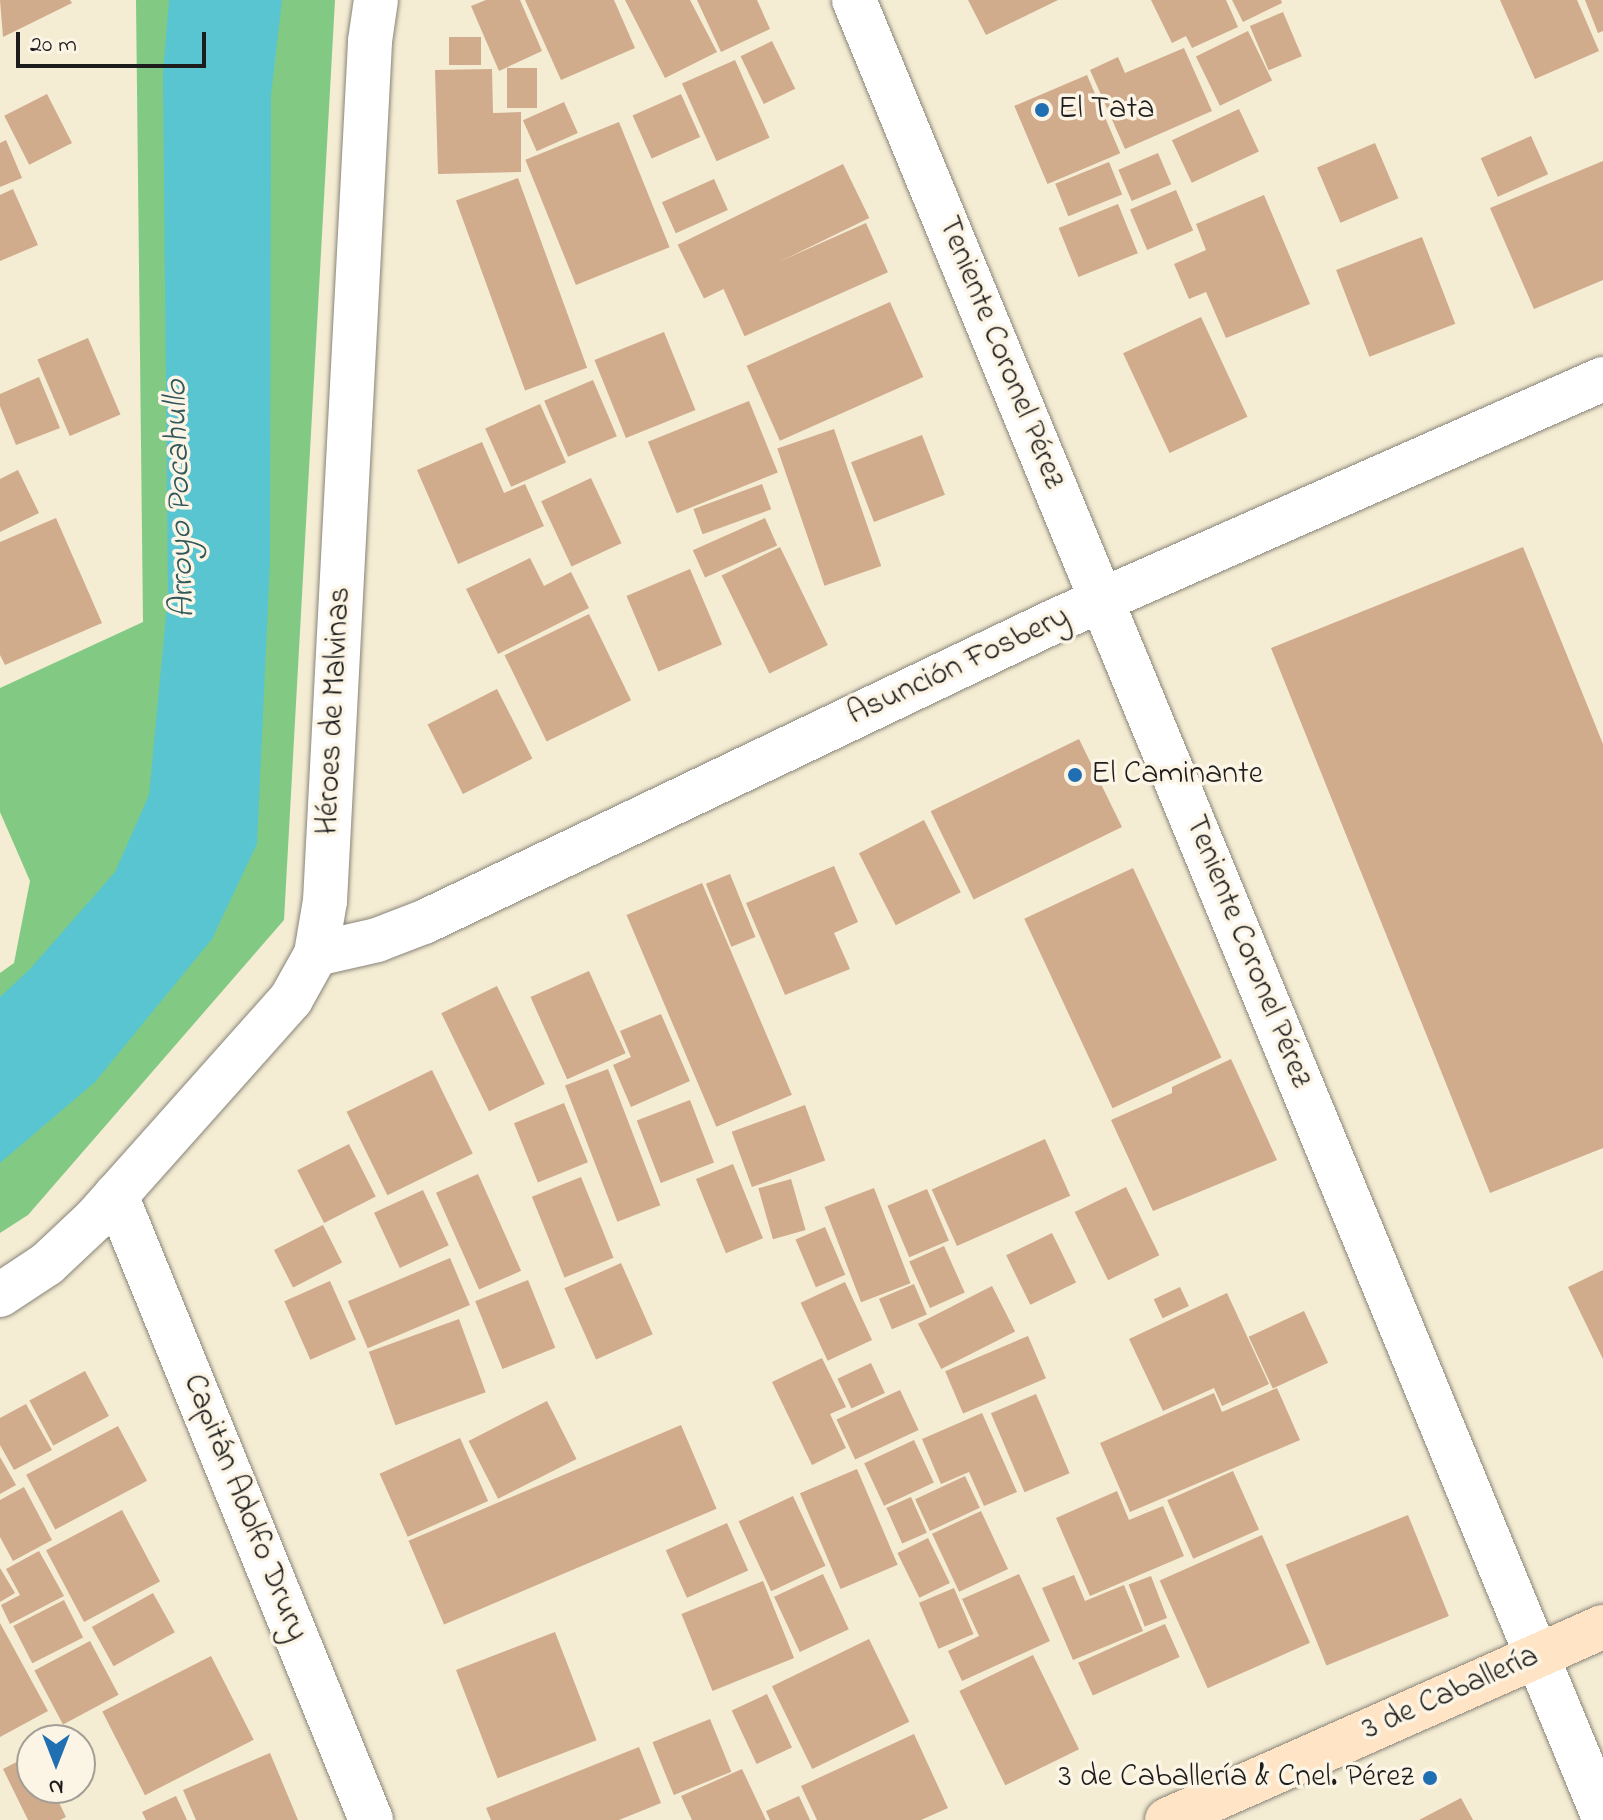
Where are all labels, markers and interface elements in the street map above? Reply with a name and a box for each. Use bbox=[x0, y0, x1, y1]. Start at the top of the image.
scale bar bbox=[20, 16, 210, 66]
text: 20 m bbox=[30, 28, 77, 63]
place label: El Tata bbox=[1058, 91, 1154, 129]
marker: El Tata bbox=[1033, 101, 1051, 119]
street label: Teniente Coronel Pérez bbox=[928, 211, 1072, 495]
water label: Arroyo Pocahullo bbox=[156, 379, 206, 619]
street label: Héroes de Malvinas bbox=[309, 586, 361, 836]
street label: Asunción Fosbery bbox=[842, 599, 1076, 735]
place label: El Caminante bbox=[1091, 756, 1263, 794]
marker: El Caminante bbox=[1066, 766, 1084, 784]
street label: Teniente Coronel Pérez bbox=[1175, 810, 1319, 1094]
street label: Capitán Adolfo Drury bbox=[173, 1369, 315, 1647]
street label: 3 de Caballería bbox=[1357, 1638, 1545, 1750]
north arrow bbox=[16, 1724, 96, 1804]
place label: 3 de Caballería & Cnel. Pérez bbox=[1059, 1759, 1414, 1797]
marker: 3 de Caballería & Cnel. Pérez bbox=[1421, 1769, 1439, 1787]
text: N bbox=[49, 1770, 63, 1802]

